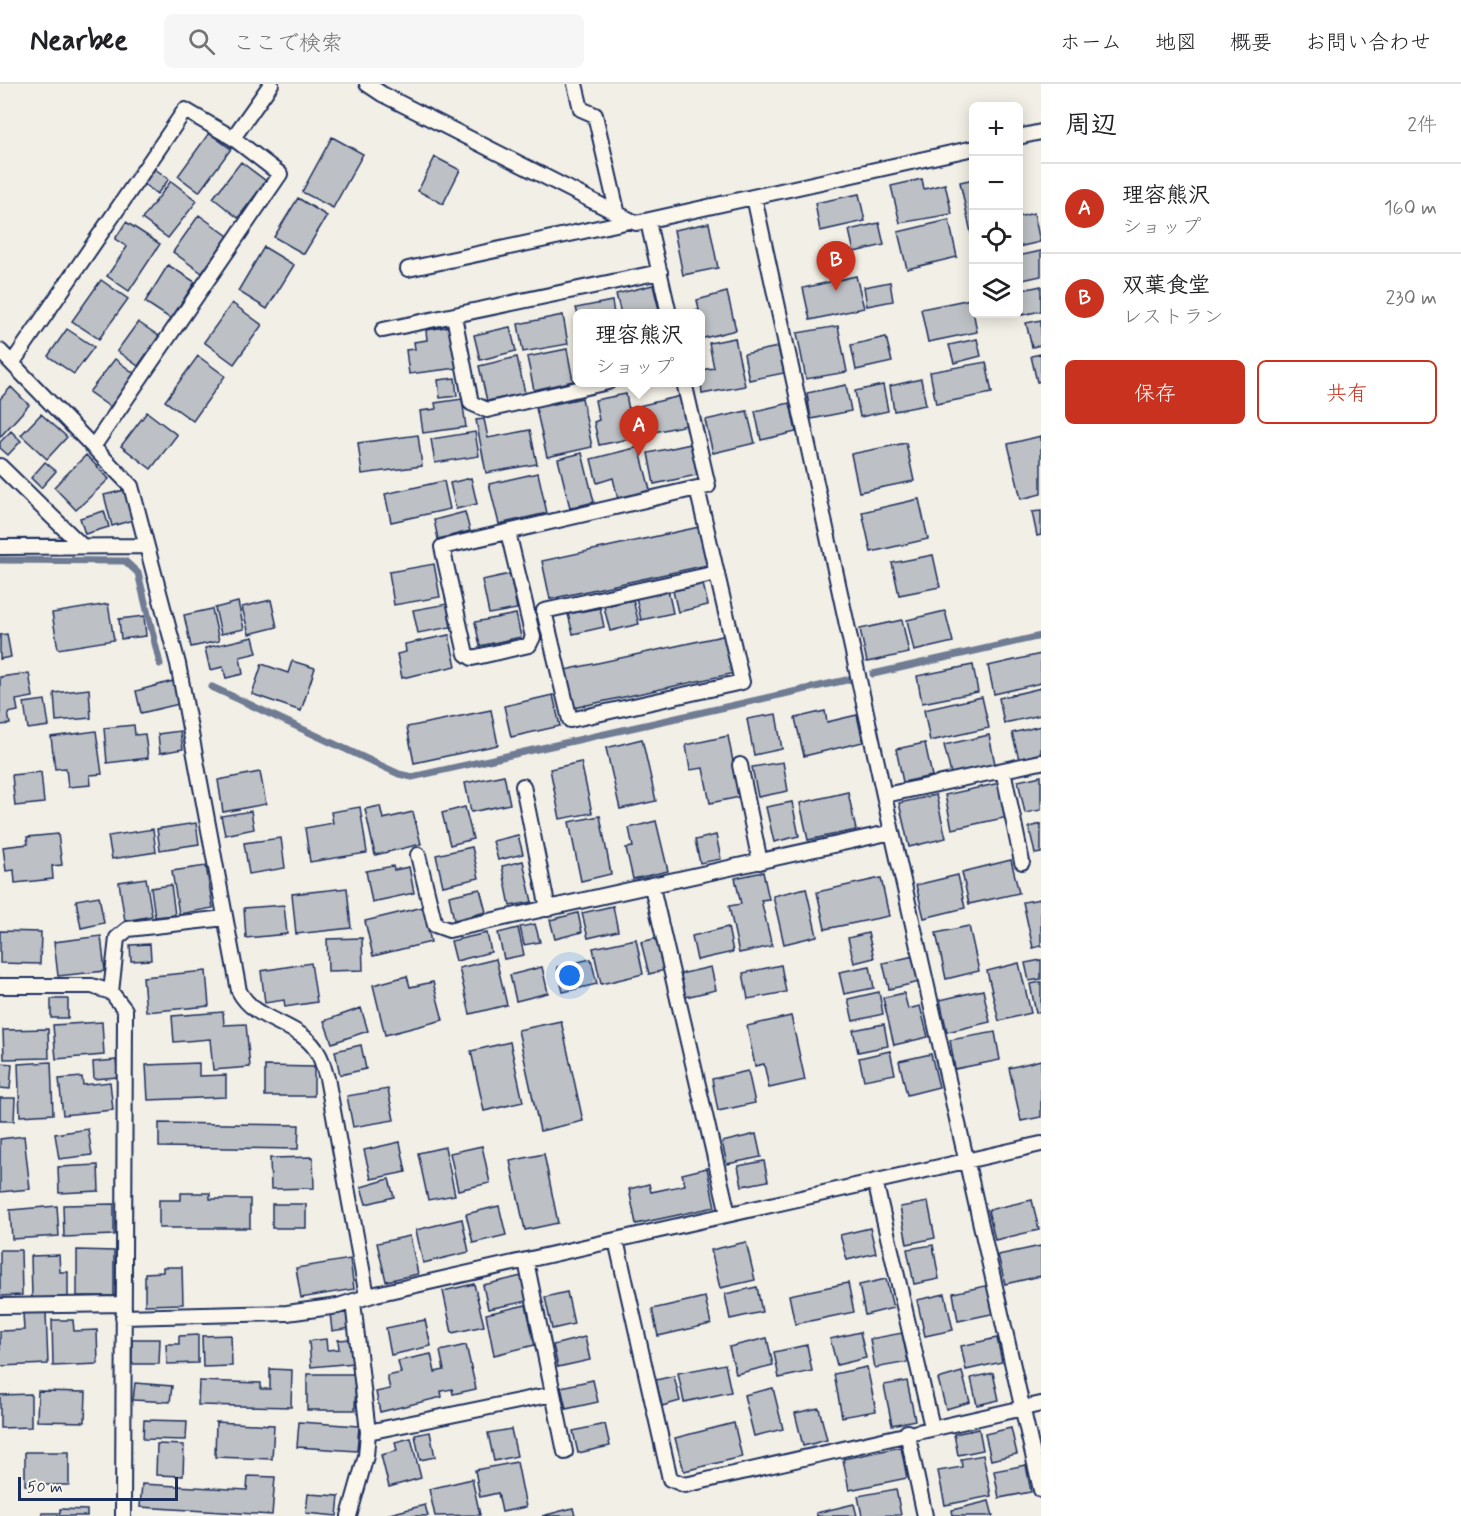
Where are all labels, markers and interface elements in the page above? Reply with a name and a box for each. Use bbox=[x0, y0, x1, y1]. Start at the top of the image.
search box bbox=[164, 14, 584, 68]
text: Nearbee bbox=[30, 23, 128, 60]
icon: search bbox=[185, 25, 218, 58]
text: ホーム bbox=[1060, 29, 1122, 57]
text: 地図 bbox=[1155, 29, 1197, 57]
text: 概要 bbox=[1230, 29, 1272, 57]
text: お問い合わせ bbox=[1305, 29, 1431, 57]
text: ここで検索 bbox=[233, 30, 343, 58]
map controls bbox=[969, 102, 1023, 318]
button: + bbox=[969, 102, 1023, 156]
text: 周辺 bbox=[1065, 109, 1117, 143]
text: 2件 bbox=[1407, 112, 1437, 139]
button: − bbox=[969, 156, 1023, 210]
text: 理容熊沢 bbox=[1122, 182, 1210, 210]
text: A bbox=[1078, 195, 1091, 222]
text: 160 m bbox=[1384, 195, 1437, 222]
button: locate bbox=[969, 210, 1023, 264]
text: ショップ bbox=[1122, 214, 1201, 241]
pin: B bbox=[816, 242, 856, 291]
button: layers bbox=[969, 264, 1023, 318]
text: 双葉食堂 bbox=[1122, 272, 1210, 300]
text: B bbox=[1078, 285, 1091, 312]
text: 230 m bbox=[1385, 285, 1437, 312]
text: レストラン bbox=[1122, 304, 1224, 331]
popup bbox=[573, 309, 705, 387]
text: 理容熊沢 bbox=[595, 322, 683, 350]
text: ショップ bbox=[595, 354, 674, 381]
button: 保存 bbox=[1065, 360, 1245, 424]
button: 共有 bbox=[1257, 360, 1437, 424]
pin: A bbox=[620, 406, 658, 456]
your location bbox=[555, 961, 584, 990]
scale bar bbox=[18, 1474, 178, 1502]
text: 50 m bbox=[27, 1477, 63, 1498]

